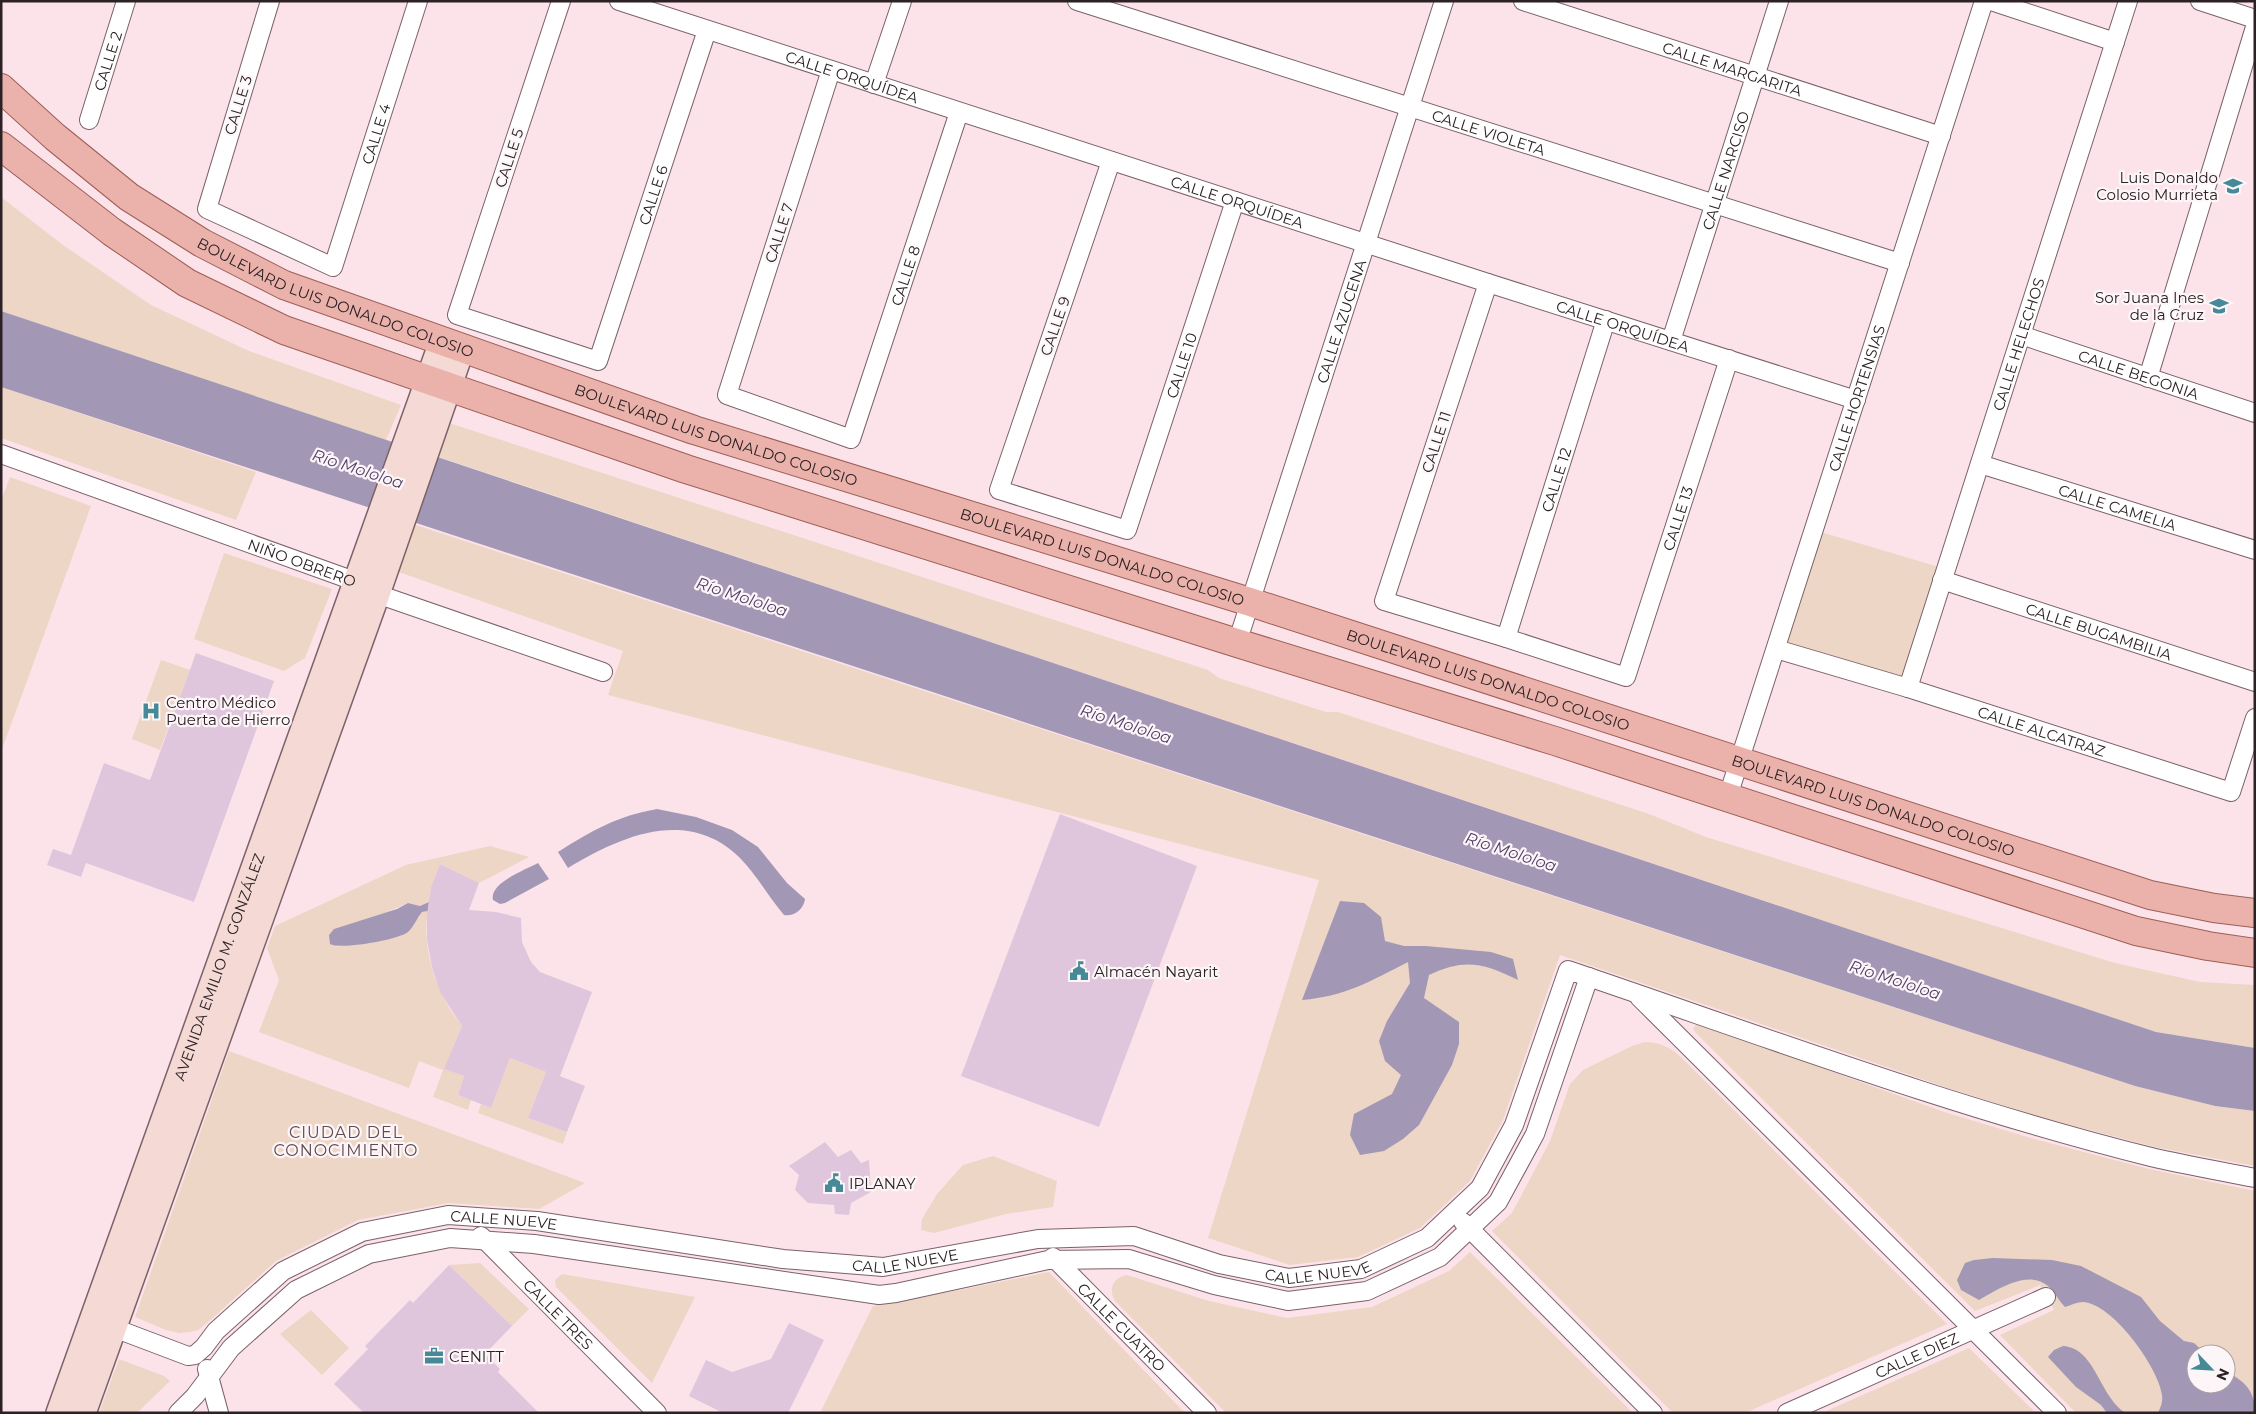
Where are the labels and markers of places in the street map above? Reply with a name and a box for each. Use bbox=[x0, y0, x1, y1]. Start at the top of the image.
place label: Luis Donaldo Colosio Murrieta bbox=[2096, 168, 2218, 204]
school or university icon: Luis Donaldo Colosio Murrieta bbox=[2222, 175, 2244, 197]
place label: Sor Juana Ines de la Cruz bbox=[2095, 288, 2204, 324]
school or university icon: Sor Juana Ines de la Cruz bbox=[2208, 295, 2230, 317]
place label: Centro Médico Puerta de Hierro bbox=[166, 693, 290, 729]
hospital icon: Centro Médico Puerta de Hierro bbox=[140, 700, 162, 722]
public building icon: Almacén Nayarit bbox=[1068, 960, 1090, 982]
place label: Almacén Nayarit bbox=[1094, 962, 1218, 981]
public building icon: IPLANAY bbox=[823, 1172, 845, 1194]
place label: IPLANAY bbox=[849, 1174, 916, 1193]
office icon: CENITT bbox=[423, 1345, 445, 1367]
place label: CENITT bbox=[449, 1347, 504, 1366]

